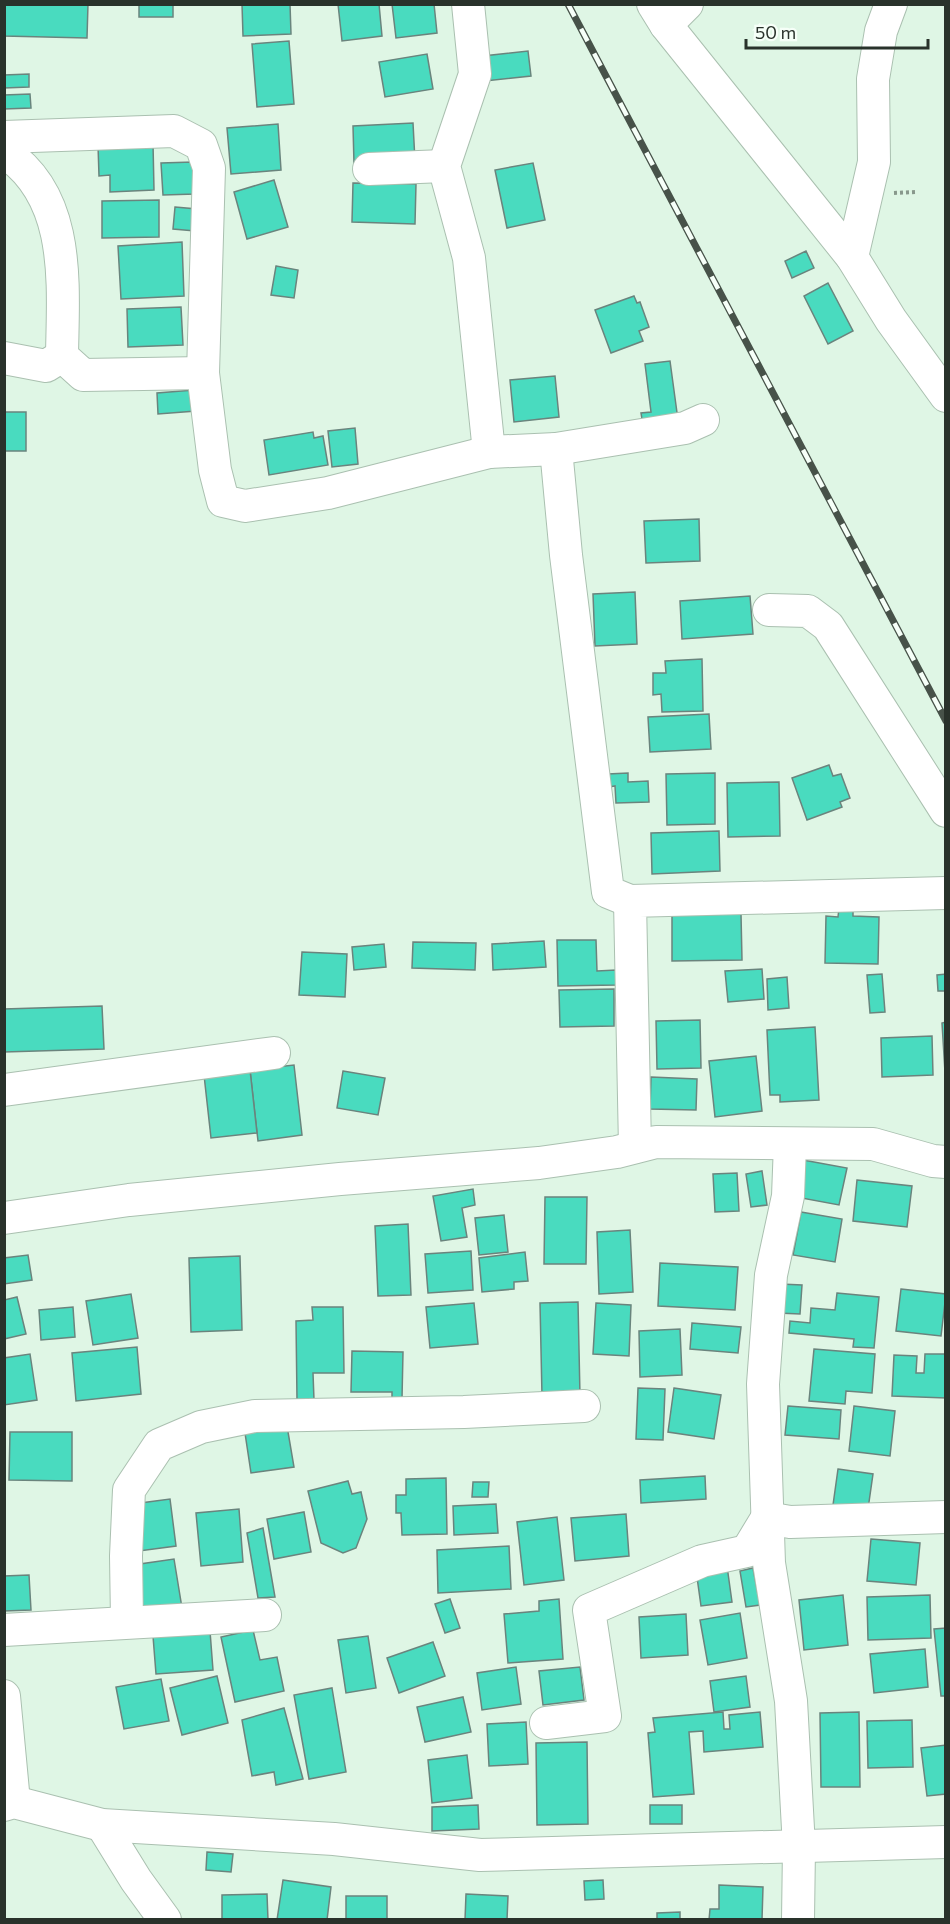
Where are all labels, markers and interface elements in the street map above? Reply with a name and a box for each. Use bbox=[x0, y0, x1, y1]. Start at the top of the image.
scale bar bbox=[746, 12, 928, 50]
text: 50 m bbox=[755, 21, 796, 43]

